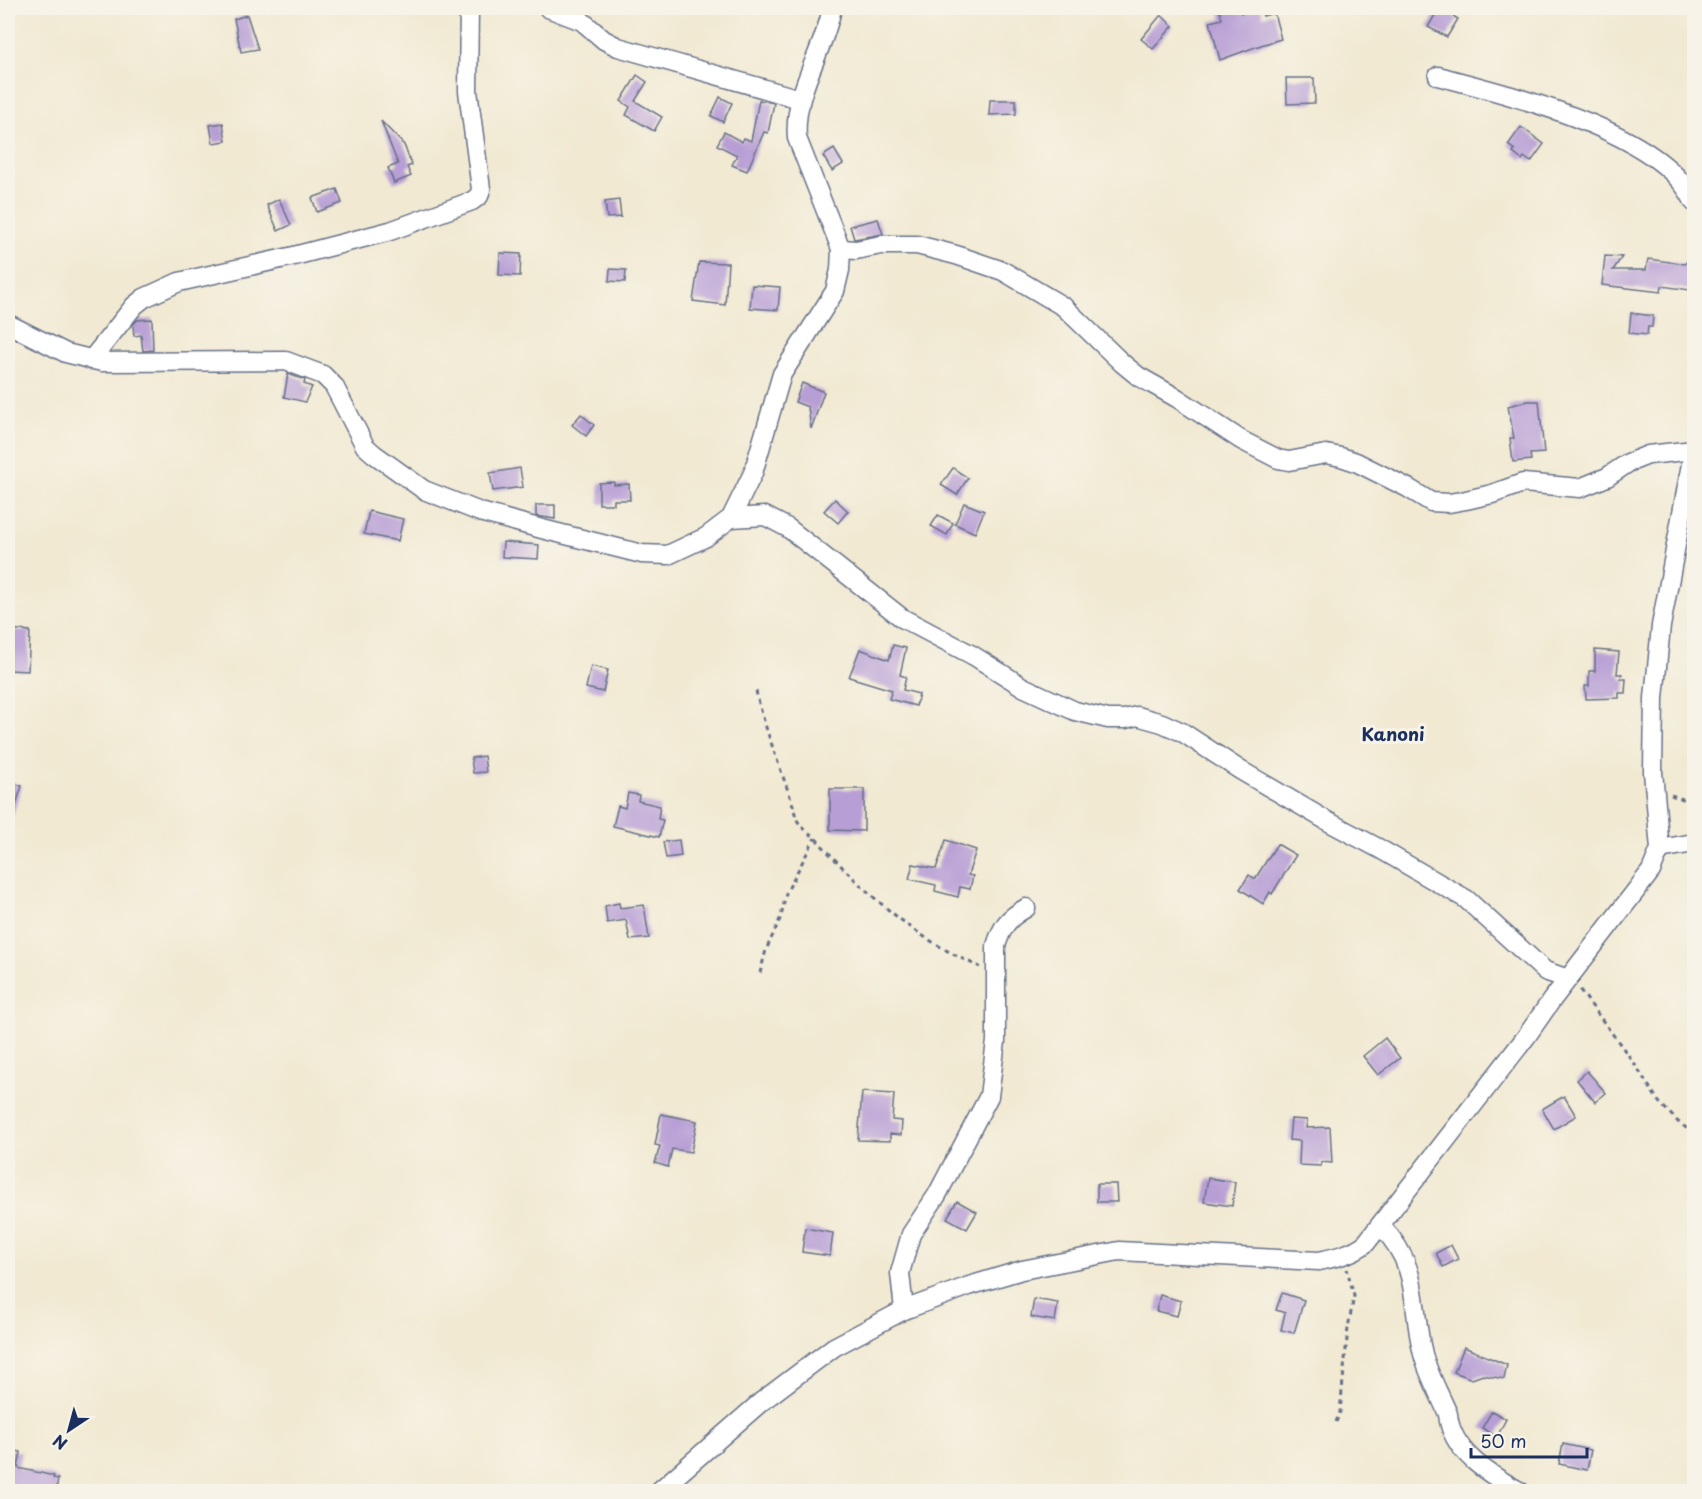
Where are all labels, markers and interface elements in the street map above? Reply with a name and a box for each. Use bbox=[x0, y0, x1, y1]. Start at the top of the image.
district label: Kanoni bbox=[1361, 720, 1425, 747]
north arrow bbox=[39, 1400, 99, 1460]
scale bar bbox=[1471, 1421, 1586, 1459]
text: 50 m bbox=[1480, 1427, 1527, 1454]
text: N bbox=[47, 1430, 72, 1456]

